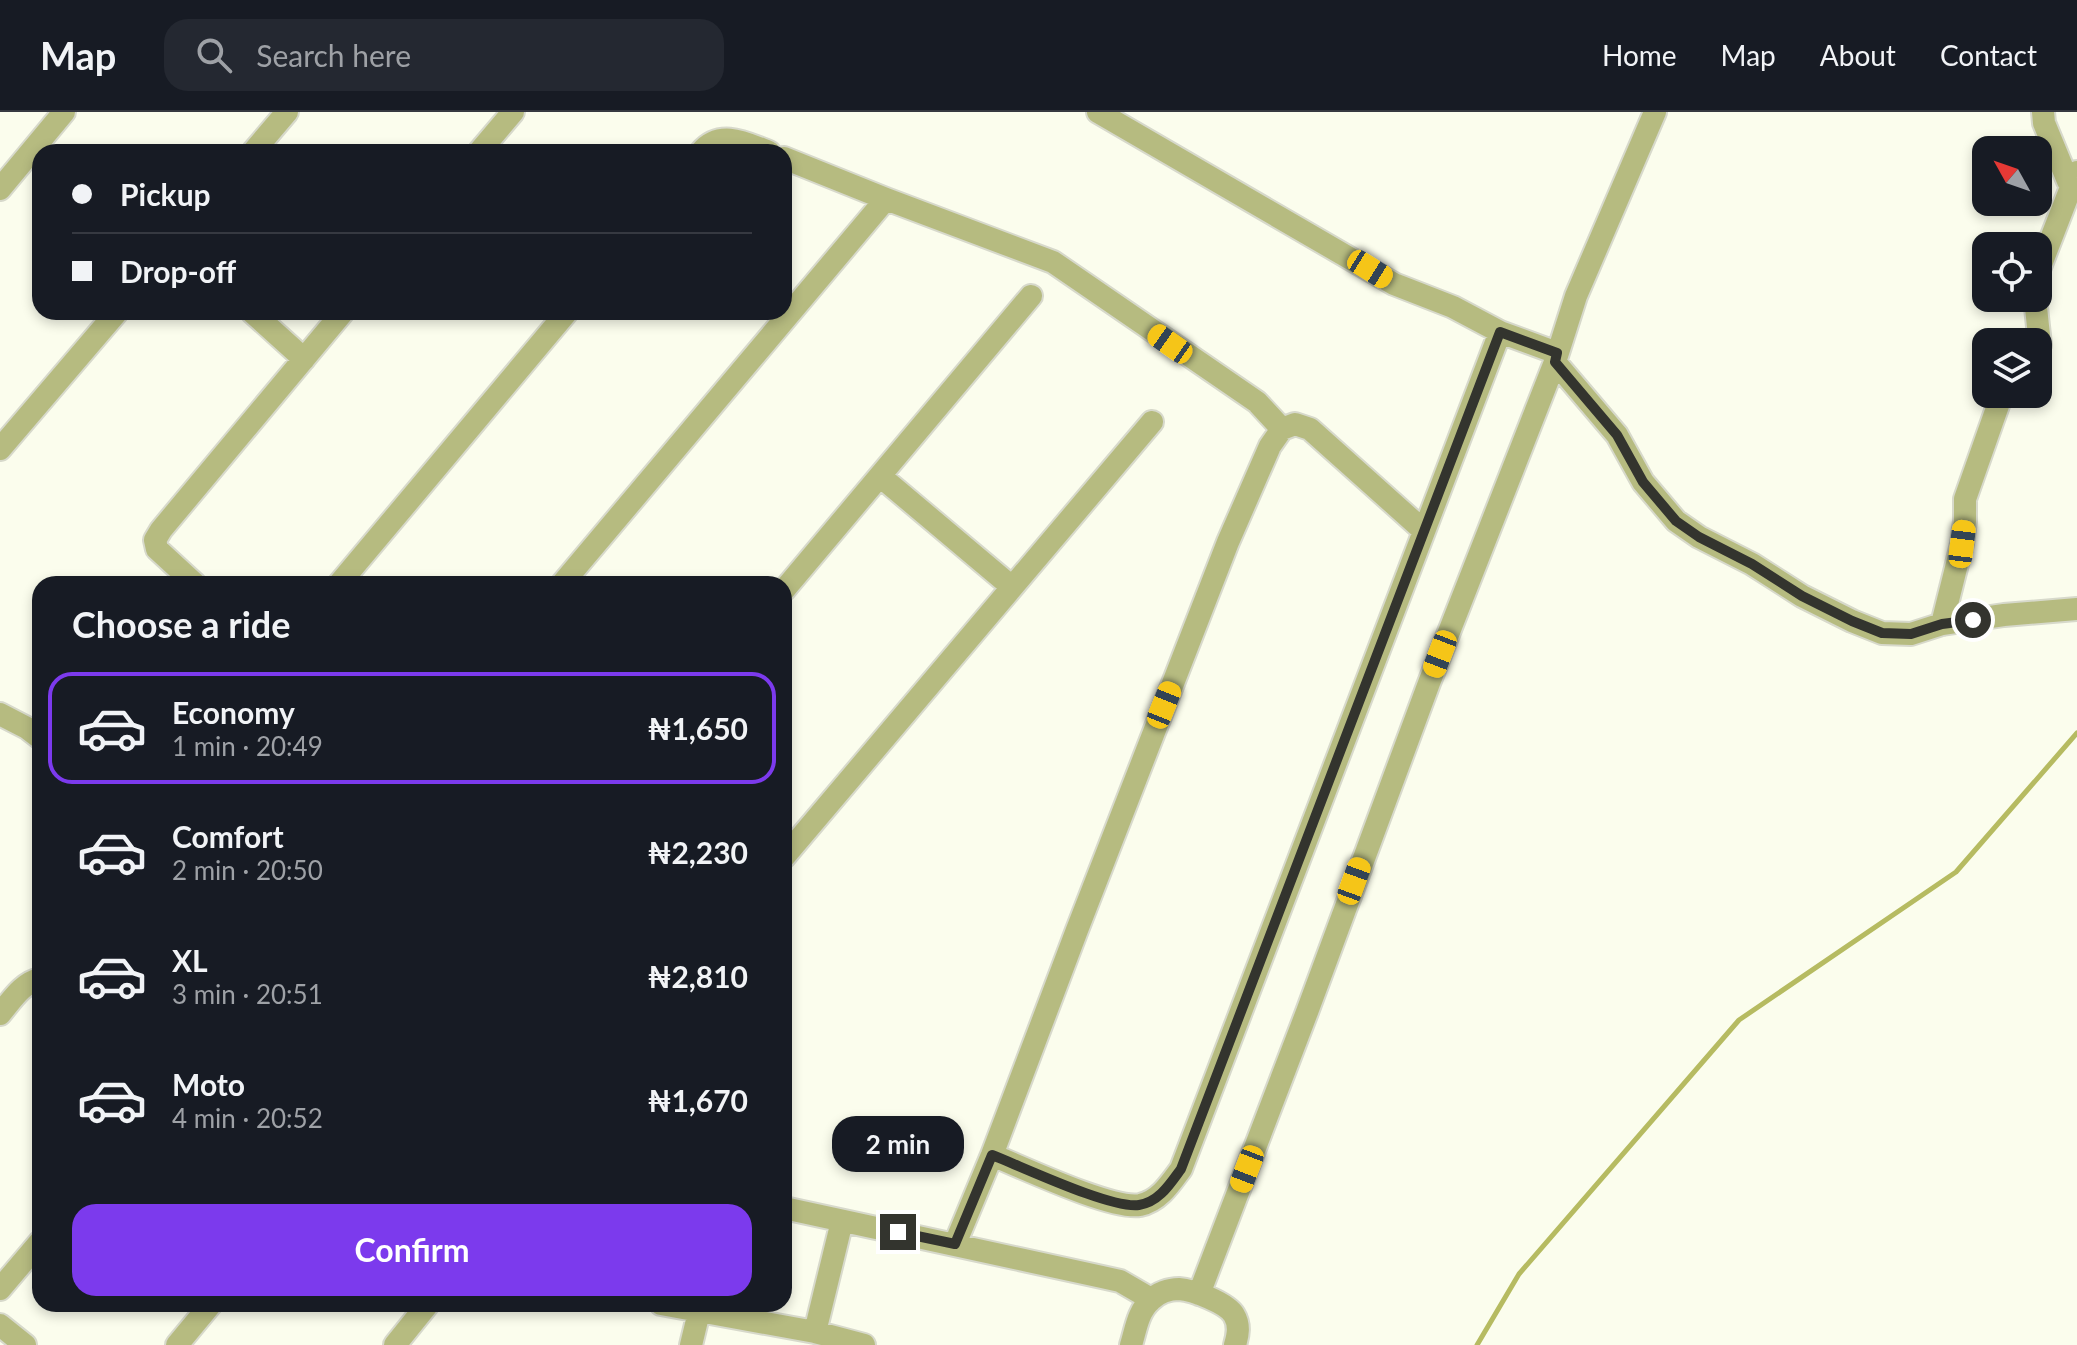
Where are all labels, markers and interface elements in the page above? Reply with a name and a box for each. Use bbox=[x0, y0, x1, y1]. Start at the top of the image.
search box bbox=[164, 19, 724, 91]
text: Map bbox=[40, 32, 116, 78]
icon: search bbox=[192, 33, 236, 77]
text: Search here bbox=[256, 37, 411, 73]
text: Home bbox=[1602, 38, 1677, 72]
text: Map bbox=[1721, 38, 1776, 72]
text: About bbox=[1820, 38, 1896, 72]
text: Contact bbox=[1940, 38, 2037, 72]
north arrow bbox=[1972, 136, 2052, 216]
map controls bbox=[1972, 136, 2052, 408]
text: Pickup bbox=[120, 176, 211, 212]
button: locate bbox=[1972, 232, 2052, 312]
car bbox=[1343, 246, 1397, 292]
text: Drop-off bbox=[120, 253, 236, 289]
car bbox=[1143, 320, 1197, 368]
button: layers bbox=[1972, 328, 2052, 408]
car bbox=[1947, 519, 1977, 569]
text: Choose a ride bbox=[72, 602, 291, 646]
route start bbox=[1955, 602, 1991, 638]
car bbox=[1420, 627, 1460, 681]
car bbox=[1144, 678, 1184, 732]
icon: car bbox=[76, 692, 148, 764]
text: Economy bbox=[172, 694, 295, 730]
text: ₦1,650 bbox=[647, 710, 748, 746]
text: 1 min · 20:49 bbox=[172, 730, 323, 762]
icon: car bbox=[76, 816, 148, 888]
text: Comfort bbox=[172, 818, 284, 854]
text: ₦2,230 bbox=[647, 834, 748, 870]
text: 2 min · 20:50 bbox=[172, 854, 323, 886]
car bbox=[1335, 854, 1373, 908]
icon: car bbox=[76, 940, 148, 1012]
text: XL bbox=[172, 942, 208, 978]
text: ₦2,810 bbox=[647, 958, 748, 994]
text: 3 min · 20:51 bbox=[172, 978, 323, 1010]
icon: car bbox=[76, 1064, 148, 1136]
text: Moto bbox=[172, 1066, 245, 1102]
text: ₦1,670 bbox=[647, 1082, 748, 1118]
text: 4 min · 20:52 bbox=[172, 1102, 323, 1134]
callout: 2 min bbox=[832, 1116, 964, 1172]
text: 2 min bbox=[866, 1128, 930, 1160]
car bbox=[1227, 1142, 1267, 1196]
button: Confirm bbox=[72, 1204, 752, 1296]
route end bbox=[880, 1214, 916, 1250]

